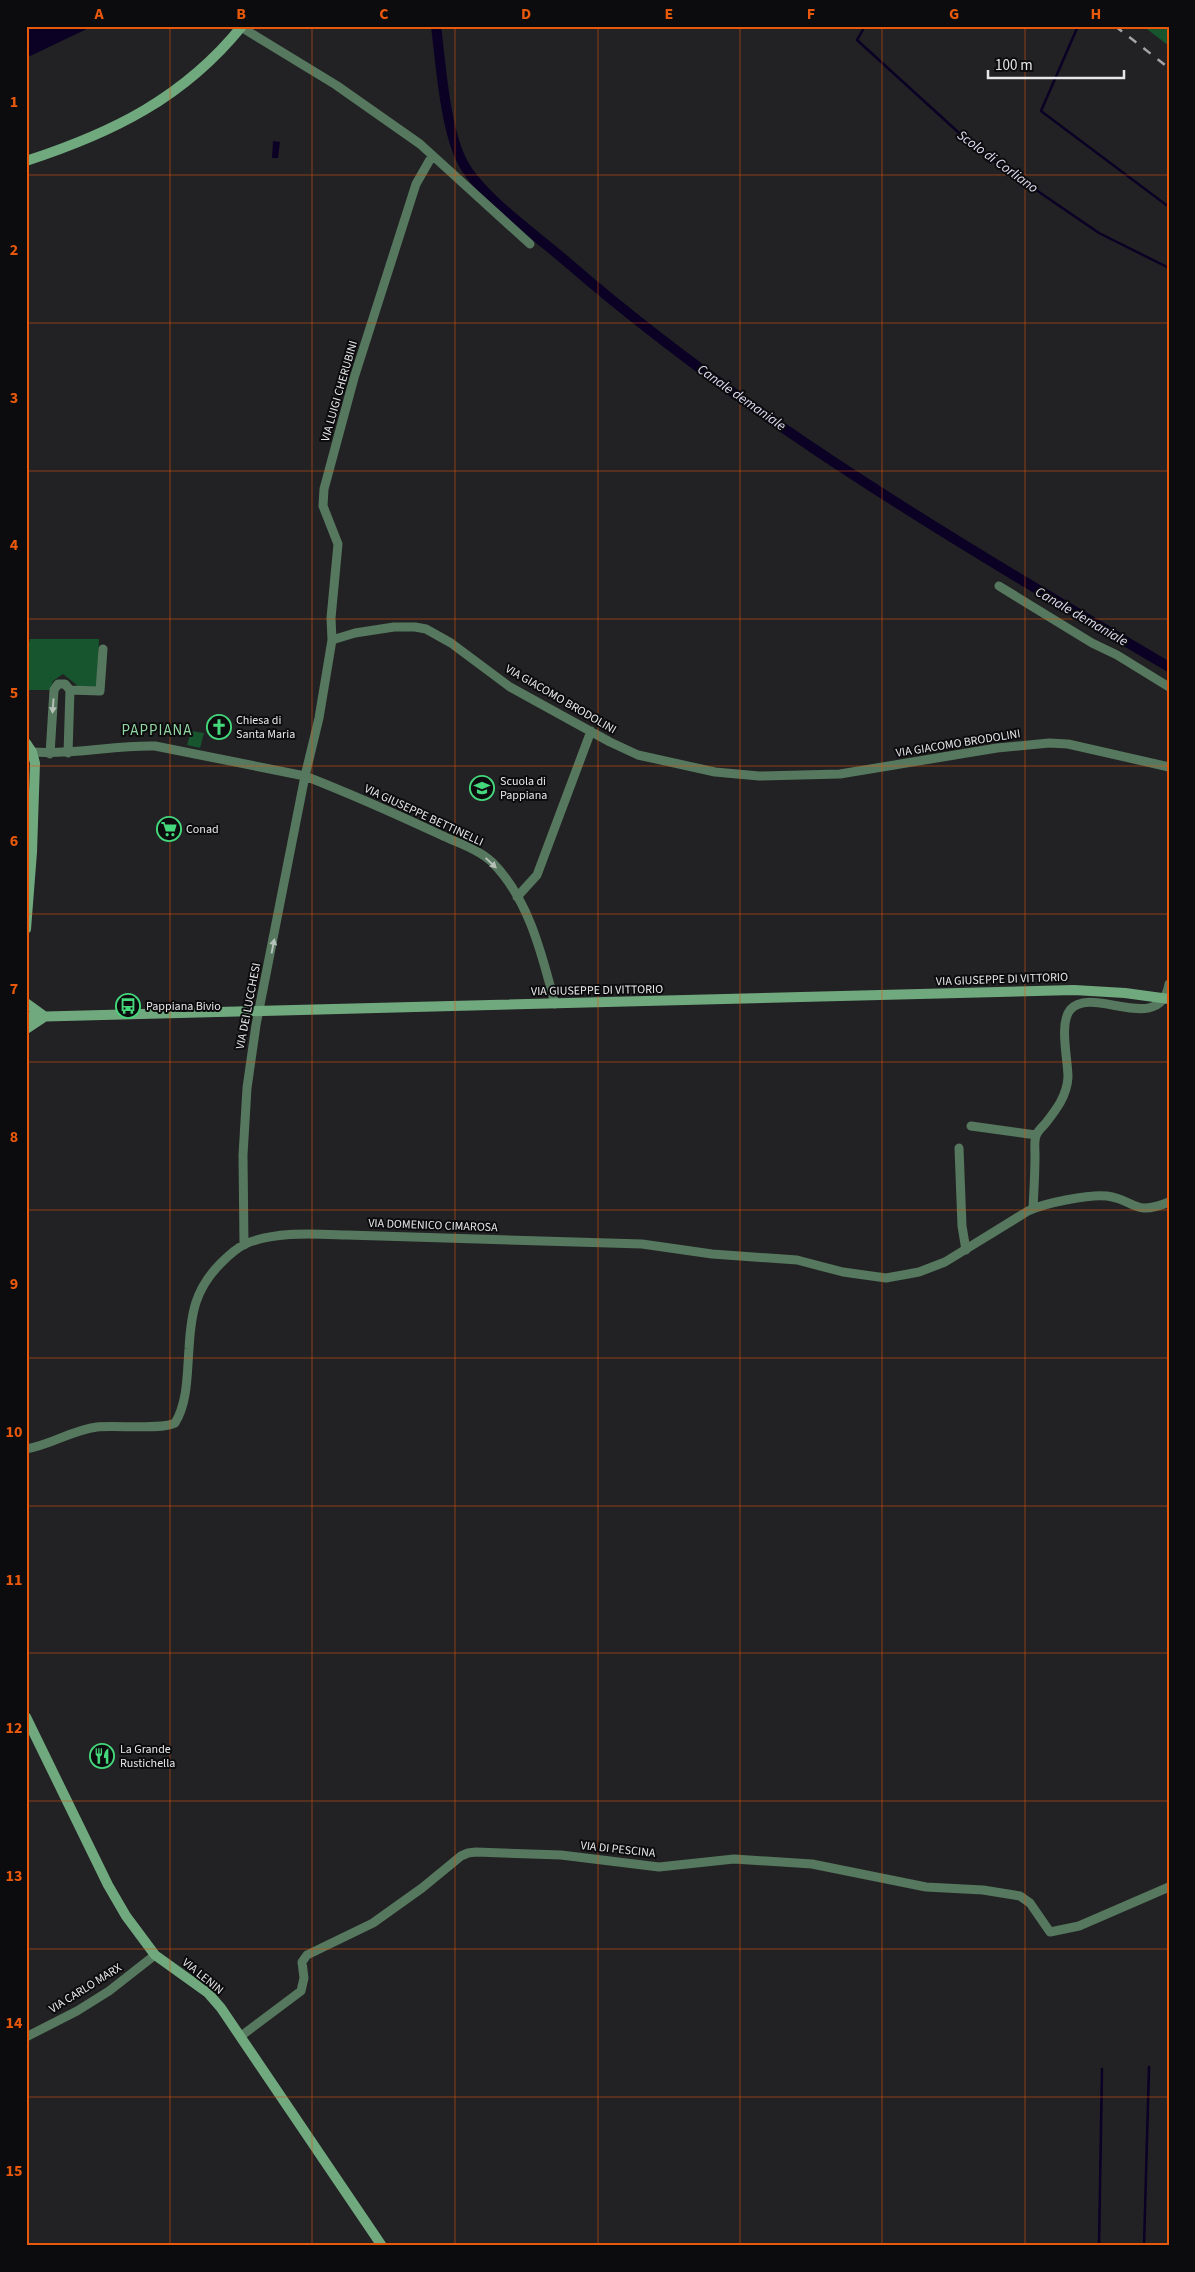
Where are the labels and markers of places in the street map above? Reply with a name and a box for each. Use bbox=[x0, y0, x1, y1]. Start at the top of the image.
place label: Chiesa di Santa Maria bbox=[236, 712, 295, 743]
church icon: Chiesa di Santa Maria bbox=[206, 714, 232, 740]
place label: Scuola di Pappiana bbox=[500, 773, 547, 804]
school or university icon: Scuola di Pappiana bbox=[469, 775, 495, 801]
supermarket icon: Conad bbox=[156, 816, 182, 842]
place label: Conad bbox=[186, 821, 219, 838]
bus stop icon: Pappiana Bivio bbox=[115, 993, 141, 1019]
place label: Pappiana Bivio bbox=[146, 998, 221, 1015]
place label: La Grande Rustichella bbox=[120, 1741, 175, 1772]
restaurant icon: La Grande Rustichella bbox=[89, 1743, 115, 1769]

